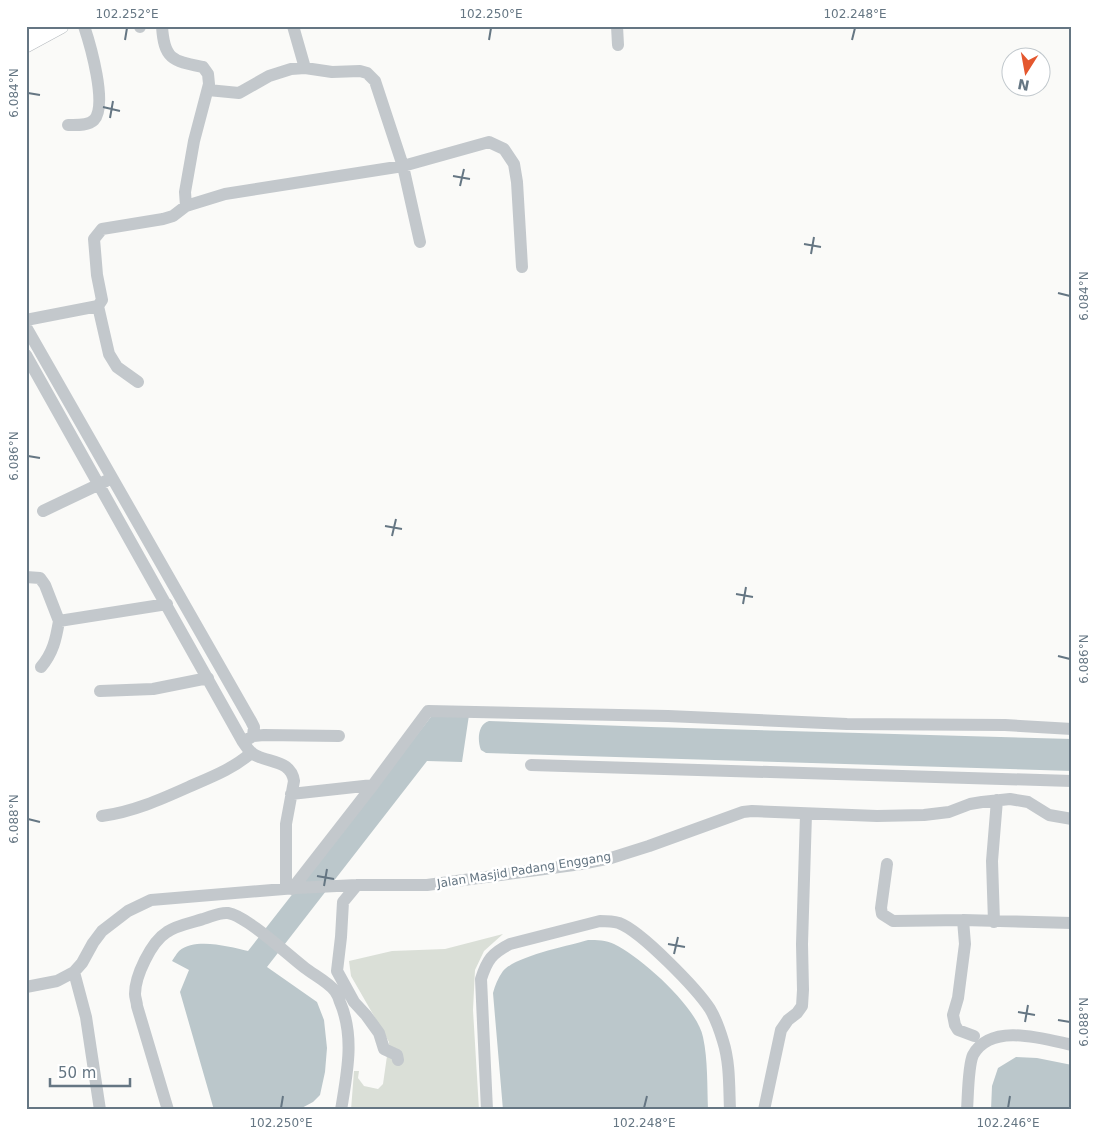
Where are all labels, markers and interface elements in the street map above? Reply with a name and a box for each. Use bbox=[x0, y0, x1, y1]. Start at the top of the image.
text: 102.252°E bbox=[95, 7, 159, 21]
text: 102.250°E bbox=[459, 7, 523, 21]
text: 102.248°E bbox=[823, 7, 887, 21]
north arrow bbox=[1000, 48, 1050, 98]
text: 6.084°N bbox=[7, 68, 21, 118]
text: N bbox=[1016, 76, 1031, 94]
text: 6.084°N bbox=[1077, 271, 1091, 321]
text: 6.086°N bbox=[7, 431, 21, 481]
text: 6.086°N bbox=[1077, 634, 1091, 684]
text: 6.088°N bbox=[7, 794, 21, 844]
street label: Jalan Masjid Padang Enggang bbox=[435, 849, 612, 891]
text: 6.088°N bbox=[1077, 997, 1091, 1047]
scale bar bbox=[50, 1056, 130, 1088]
text: 50 m bbox=[58, 1064, 96, 1082]
text: 102.250°E bbox=[249, 1116, 313, 1130]
text: 102.248°E bbox=[612, 1116, 676, 1130]
text: 102.246°E bbox=[976, 1116, 1040, 1130]

